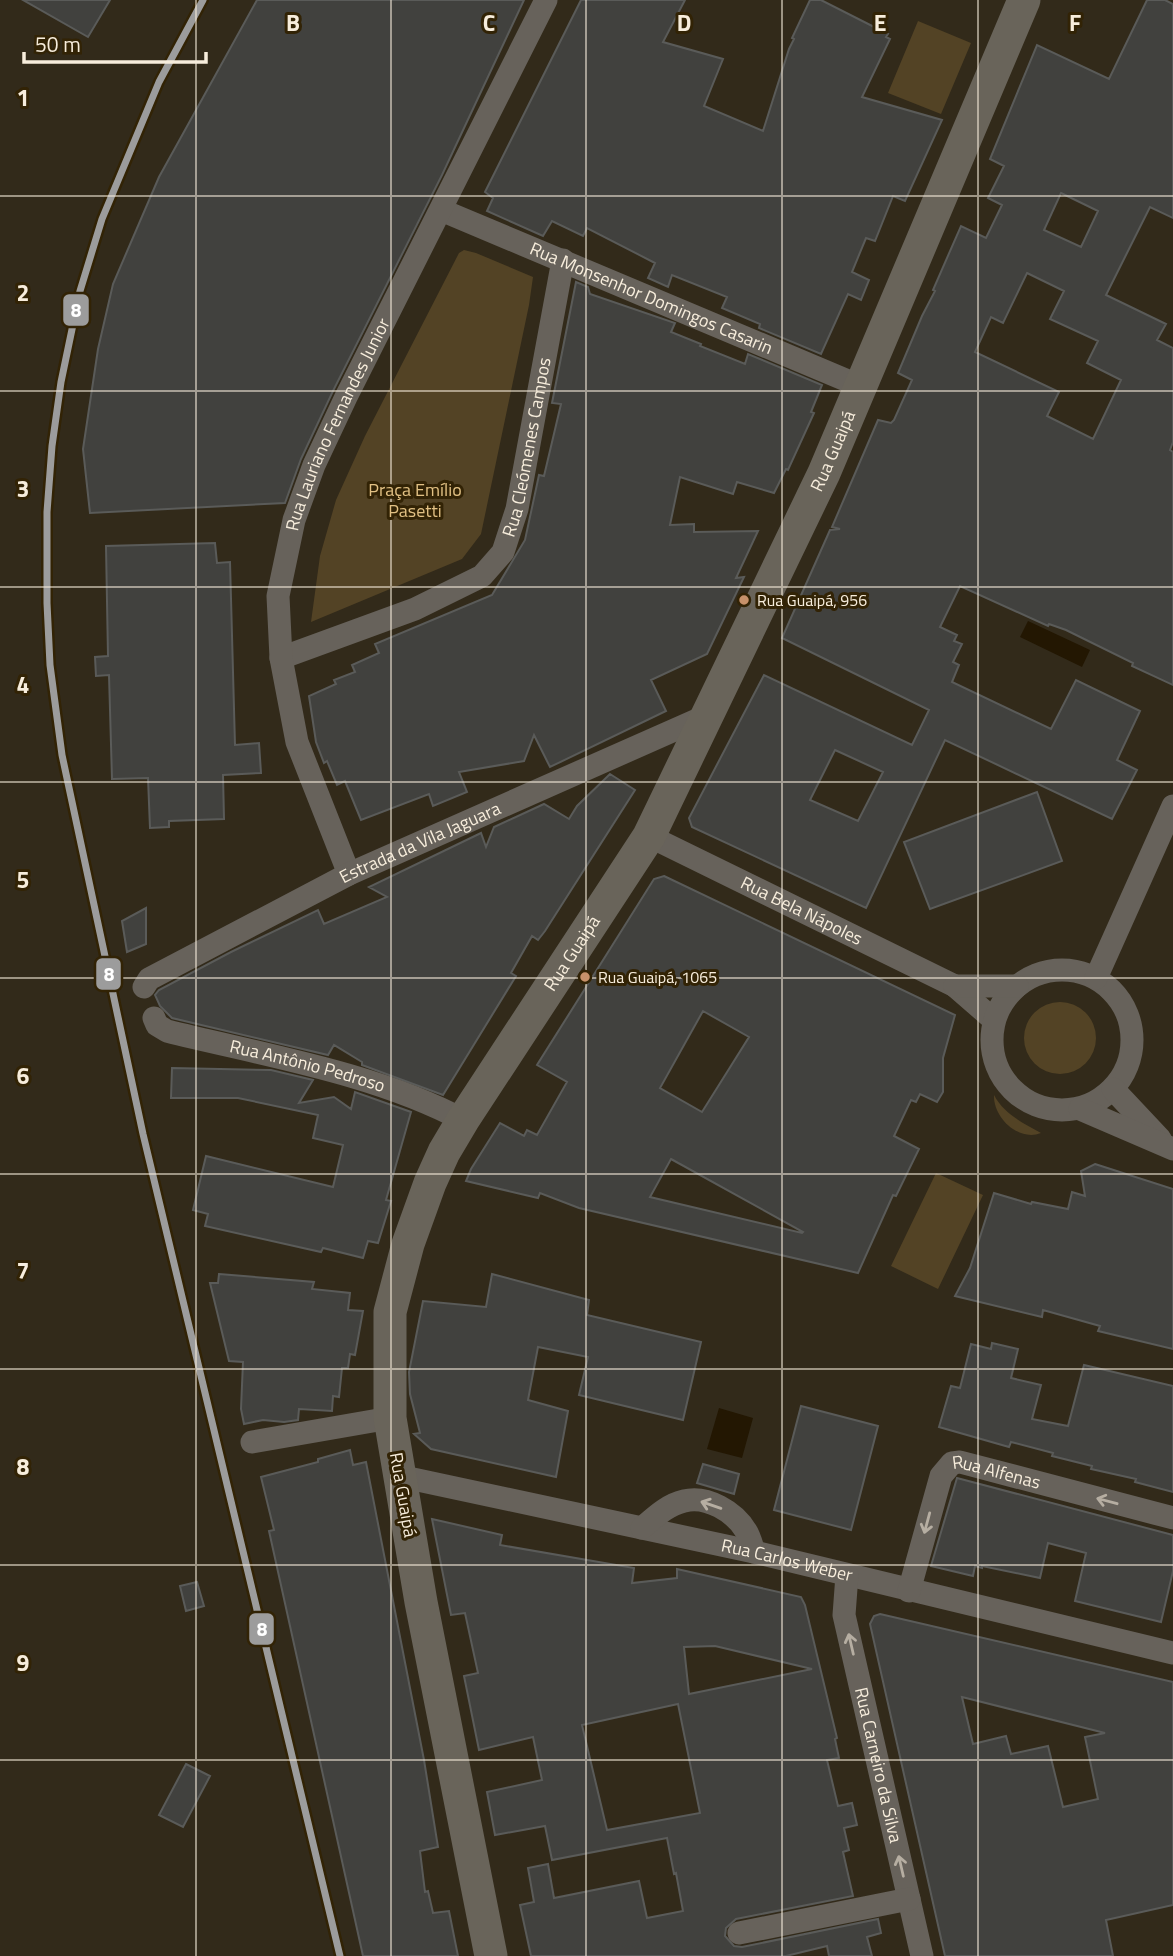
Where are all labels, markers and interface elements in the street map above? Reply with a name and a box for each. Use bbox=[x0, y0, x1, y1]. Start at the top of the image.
text: B bbox=[286, 5, 300, 40]
text: C bbox=[483, 5, 495, 40]
text: D bbox=[677, 5, 691, 40]
text: E bbox=[874, 5, 886, 40]
text: F bbox=[1069, 5, 1081, 40]
scale bar bbox=[24, 21, 206, 65]
text: 50 m bbox=[35, 28, 81, 60]
text: 1 bbox=[17, 80, 29, 115]
street label: Rua Monsenhor Domingos Casarin bbox=[526, 235, 777, 361]
text: 2 bbox=[17, 275, 29, 310]
line badge: 8 bbox=[62, 293, 90, 327]
text: 8 bbox=[71, 295, 82, 324]
street label: Rua Lauriano Fernandes Junior bbox=[278, 313, 397, 533]
street label: Rua Cleómenes Campos bbox=[495, 355, 558, 540]
street label: Rua Guaipá bbox=[803, 406, 862, 496]
text: 3 bbox=[17, 471, 29, 506]
park label: Praça Emílio Pasetti bbox=[368, 476, 462, 524]
place label: Rua Guaipá, 956 bbox=[757, 588, 867, 612]
marker: Rua Guaipá, 956 bbox=[737, 593, 751, 607]
text: 4 bbox=[17, 667, 29, 702]
street label: Estrada da Vila Jaguara bbox=[334, 795, 505, 890]
text: 5 bbox=[17, 862, 29, 897]
street label: Rua Bela Nápoles bbox=[736, 869, 867, 952]
street label: Rua Guaipá bbox=[537, 910, 606, 996]
line badge: 8 bbox=[95, 957, 122, 991]
text: 8 bbox=[104, 959, 115, 988]
place label: Rua Guaipá, 1065 bbox=[598, 965, 717, 989]
marker: Rua Guaipá, 1065 bbox=[578, 970, 592, 984]
street label: Rua Antônio Pedroso bbox=[227, 1032, 389, 1099]
text: 6 bbox=[17, 1058, 30, 1093]
text: 7 bbox=[17, 1253, 29, 1288]
street label: Rua Alfenas bbox=[951, 1448, 1044, 1496]
text: 8 bbox=[17, 1449, 30, 1484]
street label: Rua Guaipá bbox=[383, 1450, 424, 1539]
one-way arrow bbox=[1096, 1494, 1119, 1507]
one-way arrow bbox=[700, 1498, 722, 1510]
one-way arrow bbox=[920, 1512, 933, 1534]
street label: Rua Carlos Weber bbox=[719, 1531, 856, 1588]
line badge: 8 bbox=[248, 1612, 275, 1646]
text: 8 bbox=[257, 1614, 268, 1643]
one-way arrow bbox=[843, 1633, 857, 1656]
text: 9 bbox=[17, 1645, 30, 1680]
street label: Rua Carneiro da Silva bbox=[848, 1684, 910, 1845]
one-way arrow bbox=[894, 1855, 907, 1877]

